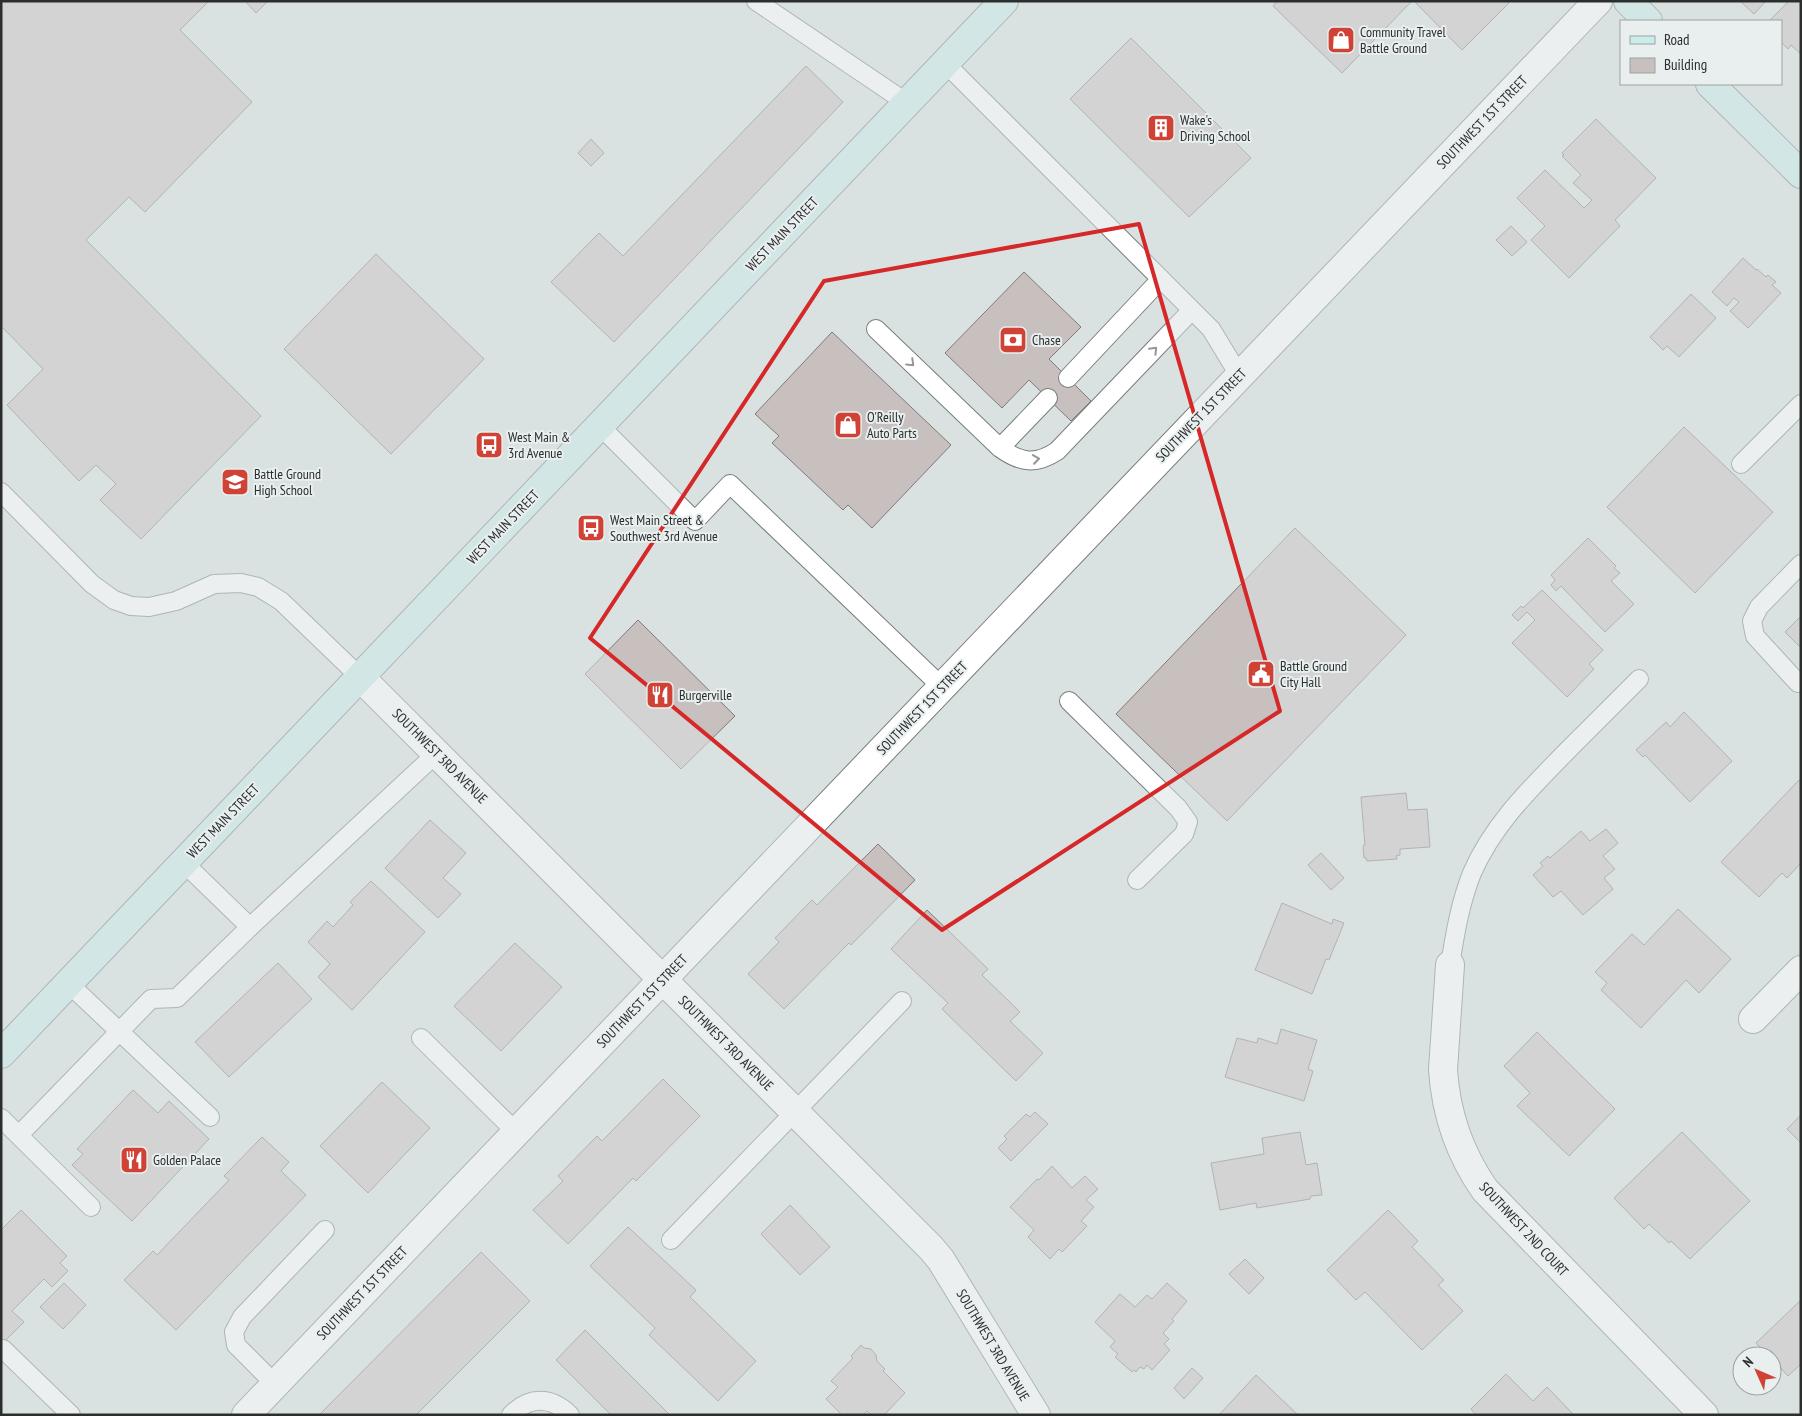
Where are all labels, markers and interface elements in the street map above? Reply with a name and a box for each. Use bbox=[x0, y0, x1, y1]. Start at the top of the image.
legend bbox=[1620, 20, 1782, 85]
place label: Community Travel Battle Ground bbox=[1360, 23, 1447, 57]
shop icon: Community Travel Battle Ground bbox=[1326, 25, 1356, 55]
text: Road bbox=[1664, 30, 1690, 49]
text: Building bbox=[1664, 55, 1707, 74]
street label: SOUTHWEST 1ST STREET bbox=[1433, 71, 1532, 173]
place label: Wake's Driving School bbox=[1180, 111, 1251, 145]
building icon: Wake's Driving School bbox=[1146, 113, 1176, 143]
street label: WEST MAIN STREET bbox=[742, 192, 823, 275]
bank icon: Chase bbox=[998, 325, 1028, 355]
place label: Chase bbox=[1032, 331, 1061, 349]
one-way arrow bbox=[1148, 347, 1157, 356]
one-way arrow bbox=[906, 357, 915, 366]
street label: SOUTHWEST 1ST STREET bbox=[1152, 364, 1251, 466]
place label: O'Reilly Auto Parts bbox=[867, 408, 917, 442]
shop icon: O'Reilly Auto Parts bbox=[833, 410, 863, 440]
place label: West Main & 3rd Avenue bbox=[508, 428, 570, 462]
bus stop icon: West Main & 3rd Avenue bbox=[474, 430, 504, 460]
one-way arrow bbox=[1033, 454, 1041, 465]
place label: Battle Ground High School bbox=[254, 465, 321, 499]
school or university icon: Battle Ground High School bbox=[220, 467, 250, 497]
street label: WEST MAIN STREET bbox=[463, 485, 544, 568]
place label: West Main Street & Southwest 3rd Avenue bbox=[610, 511, 718, 545]
bus stop icon: West Main Street & Southwest 3rd Avenue bbox=[576, 513, 606, 543]
street label: SOUTHWEST 1ST STREET bbox=[873, 657, 972, 759]
place label: Battle Ground City Hall bbox=[1280, 657, 1347, 691]
public building icon: Battle Ground City Hall bbox=[1246, 659, 1276, 689]
restaurant icon: Burgerville bbox=[645, 680, 675, 710]
place label: Burgerville bbox=[679, 686, 732, 704]
street label: SOUTHWEST 3RD AVENUE bbox=[389, 705, 491, 807]
street label: WEST MAIN STREET bbox=[183, 779, 264, 862]
street label: SOUTHWEST 1ST STREET bbox=[593, 950, 692, 1052]
street label: SOUTHWEST 3RD AVENUE bbox=[675, 992, 777, 1094]
restaurant icon: Golden Palace bbox=[119, 1145, 149, 1175]
place label: Golden Palace bbox=[153, 1151, 221, 1169]
street label: SOUTHWEST 2ND COURT bbox=[1476, 1178, 1573, 1280]
street label: SOUTHWEST 1ST STREET bbox=[313, 1242, 412, 1344]
street label: SOUTHWEST 3RD AVENUE bbox=[953, 1286, 1033, 1404]
north arrow bbox=[1732, 1346, 1782, 1396]
text: N bbox=[1739, 1353, 1757, 1371]

